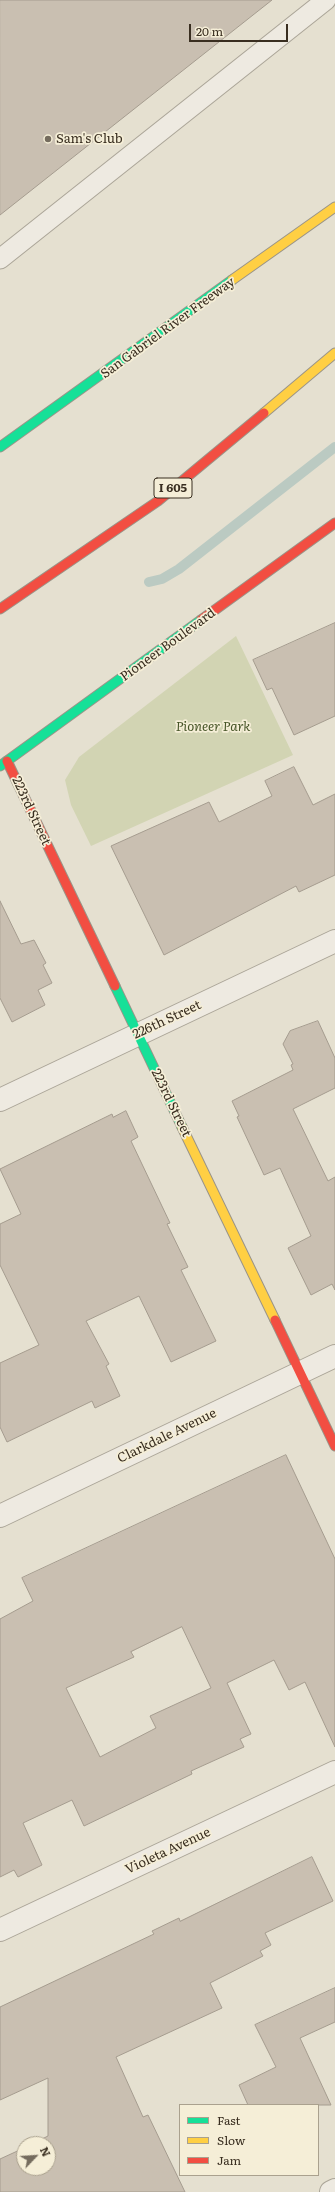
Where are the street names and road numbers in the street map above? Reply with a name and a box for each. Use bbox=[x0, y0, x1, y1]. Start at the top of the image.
street label: San Gabriel River Freeway bbox=[98, 274, 238, 382]
road number: I 605 bbox=[154, 478, 192, 498]
street label: Pioneer Boulevard bbox=[117, 605, 219, 685]
street label: 223rd Street bbox=[8, 774, 54, 848]
street label: 226th Street bbox=[130, 997, 204, 1043]
street label: 223rd Street bbox=[148, 1066, 194, 1140]
street label: Clarkdale Avenue bbox=[115, 1405, 219, 1467]
street label: Violeta Avenue bbox=[123, 1824, 213, 1878]

